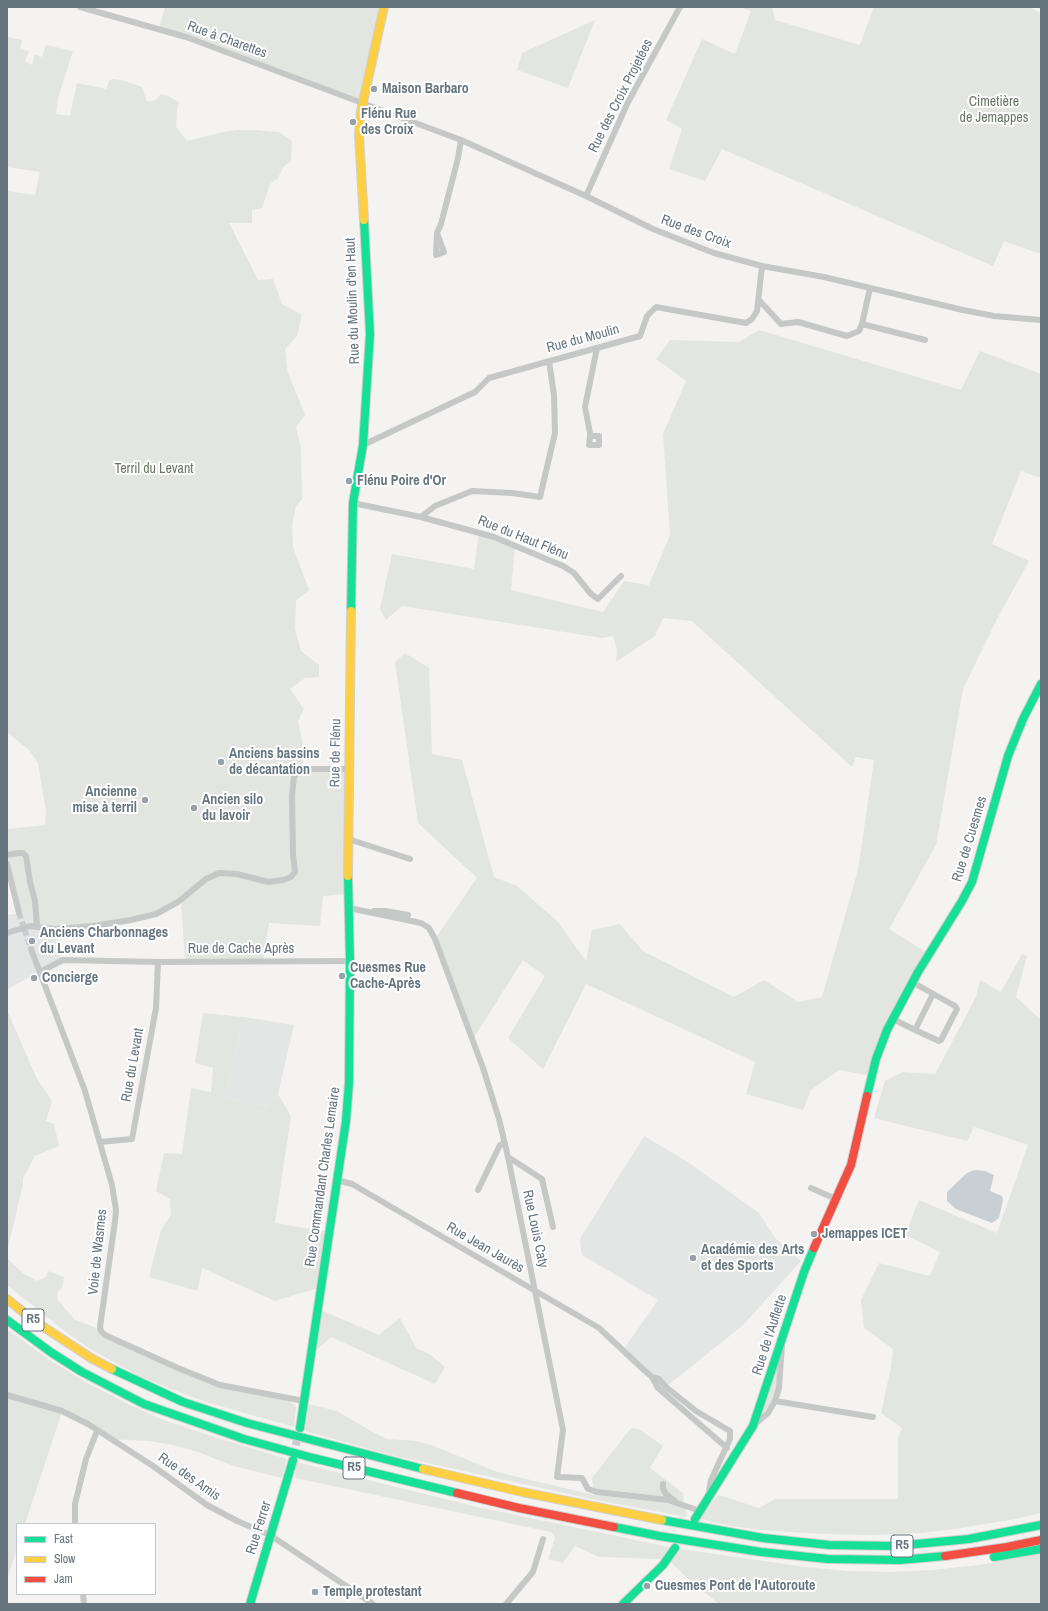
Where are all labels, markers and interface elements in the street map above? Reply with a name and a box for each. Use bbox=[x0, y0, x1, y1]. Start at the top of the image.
street label: Rue à Charettes bbox=[185, 18, 269, 62]
street label: Rue des Croix Projetées bbox=[585, 36, 657, 156]
place label: Maison Barbaro bbox=[382, 81, 469, 97]
marker: Maison Barbaro bbox=[369, 84, 379, 94]
park label: Cimetière de Jemappes bbox=[960, 94, 1028, 126]
place label: Flénu Rue des Croix bbox=[361, 106, 416, 138]
marker: Flénu Rue des Croix bbox=[348, 117, 358, 127]
street label: Rue des Croix bbox=[659, 212, 733, 252]
street label: Rue du Moulin d'en Haut bbox=[342, 237, 364, 365]
street label: Rue du Moulin bbox=[545, 321, 621, 357]
park label: Terril du Levant bbox=[114, 461, 194, 477]
place label: Flénu Poire d'Or bbox=[357, 473, 446, 489]
marker: Flénu Poire d'Or bbox=[344, 476, 354, 486]
street label: Rue du Haut Flénu bbox=[475, 512, 571, 564]
street label: Rue de Flénu bbox=[327, 718, 345, 788]
place label: Anciens bassins de décantation bbox=[229, 746, 320, 778]
marker: Anciens bassins de décantation bbox=[216, 757, 226, 767]
place label: Ancienne mise à terril bbox=[73, 784, 137, 816]
place label: Ancien silo du lavoir bbox=[202, 792, 263, 824]
street label: Rue de Cuesmes bbox=[949, 794, 991, 884]
marker: Ancienne mise à terril bbox=[140, 795, 150, 805]
marker: Ancien silo du lavoir bbox=[189, 803, 199, 813]
place label: Anciens Charbonnages du Levant bbox=[40, 925, 168, 958]
marker: Anciens Charbonnages du Levant bbox=[27, 936, 37, 946]
street label: Rue de Cache Après bbox=[188, 941, 294, 957]
place label: Cuesmes Rue Cache-Après bbox=[350, 960, 426, 992]
place label: Concierge bbox=[42, 970, 98, 986]
marker: Cuesmes Rue Cache-Après bbox=[337, 971, 347, 981]
marker: Concierge bbox=[29, 973, 39, 983]
street label: Rue du Levant bbox=[118, 1027, 148, 1103]
street label: Rue Commandant Charles Lemaire bbox=[302, 1086, 344, 1268]
street label: Rue Louis Caty bbox=[519, 1189, 551, 1269]
street label: Voie de Wasmes bbox=[85, 1208, 111, 1296]
street label: Rue Jean Jaurès bbox=[443, 1219, 527, 1277]
place label: Jemappes ICET bbox=[822, 1226, 907, 1242]
marker: Jemappes ICET bbox=[809, 1229, 819, 1239]
place label: Académie des Arts et des Sports bbox=[701, 1242, 804, 1274]
marker: Académie des Arts et des Sports bbox=[688, 1253, 698, 1263]
street label: Rue de l'Auflette bbox=[749, 1293, 791, 1377]
road number: R5 bbox=[22, 1309, 44, 1331]
street label: Rue des Amis bbox=[155, 1449, 223, 1505]
road number: R5 bbox=[343, 1457, 365, 1479]
street label: Rue Ferrer bbox=[243, 1499, 275, 1557]
legend bbox=[16, 1523, 156, 1595]
text: Fast bbox=[54, 1531, 73, 1547]
road number: R5 bbox=[891, 1535, 913, 1557]
text: Slow bbox=[54, 1551, 75, 1567]
text: Jam bbox=[54, 1571, 73, 1587]
place label: Cuesmes Pont de l'Autoroute bbox=[655, 1578, 815, 1594]
marker: Cuesmes Pont de l'Autoroute bbox=[642, 1581, 652, 1591]
place label: Temple protestant bbox=[323, 1584, 422, 1600]
marker: Temple protestant bbox=[310, 1587, 320, 1597]

